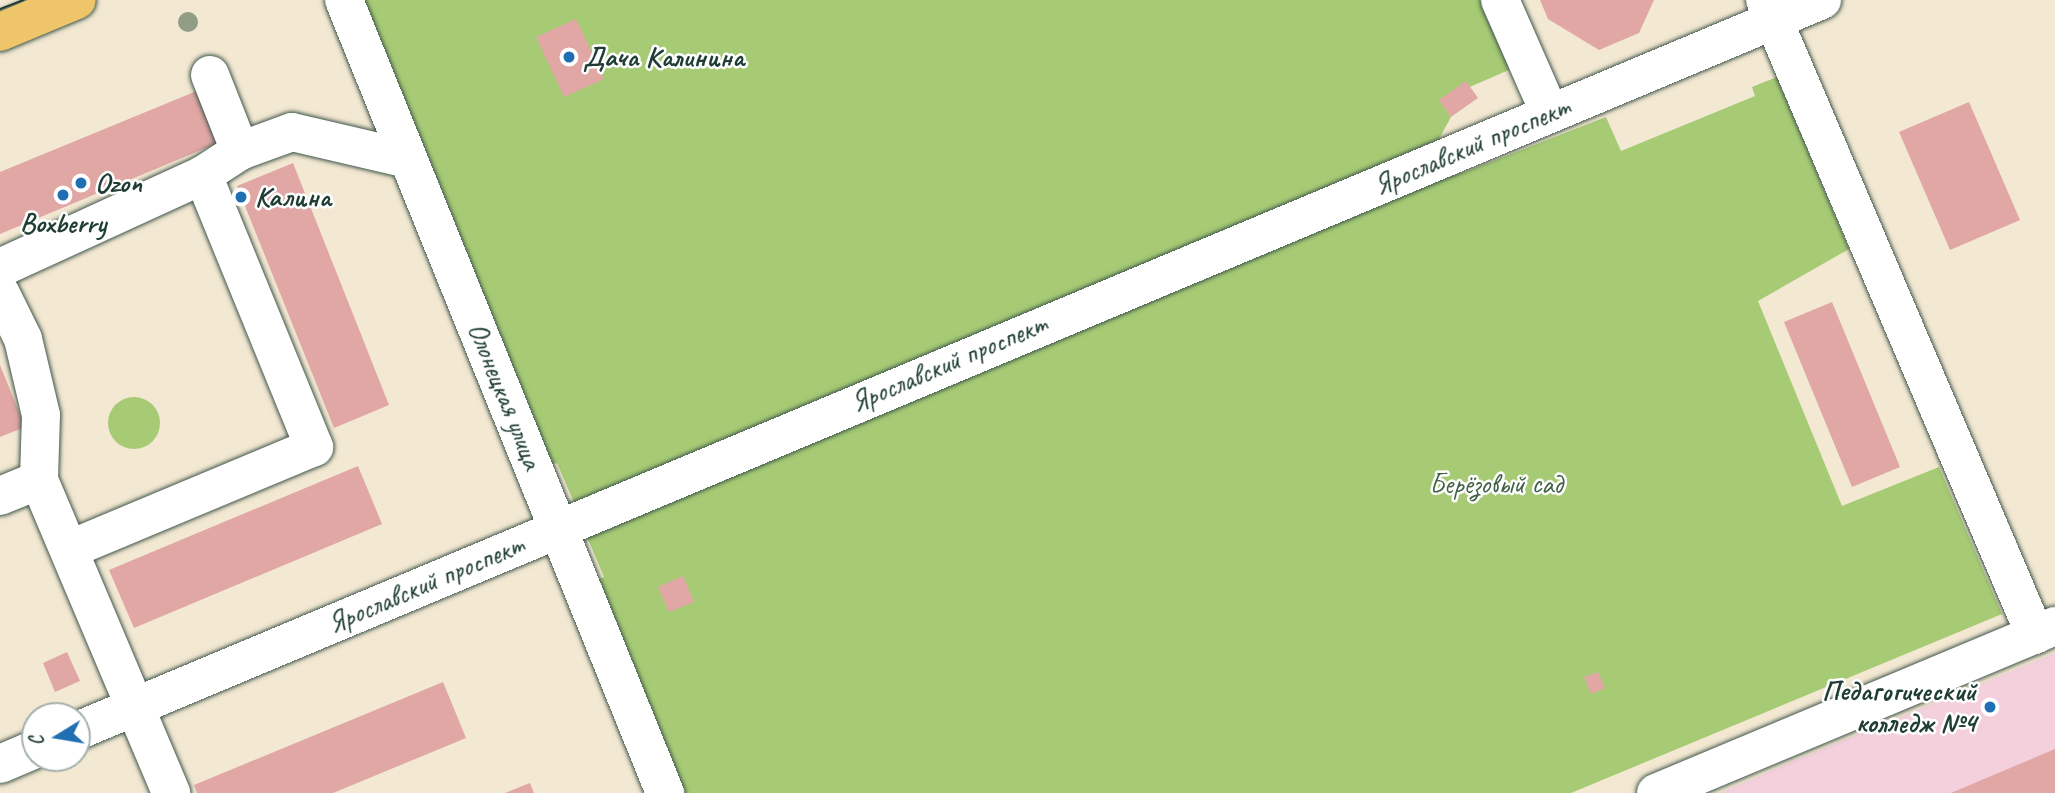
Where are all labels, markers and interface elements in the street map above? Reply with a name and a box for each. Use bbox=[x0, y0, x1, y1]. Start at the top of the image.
place label: Дача Калинина bbox=[583, 40, 745, 74]
marker: Дача Калинина bbox=[561, 49, 577, 65]
street label: Ярославский проспект bbox=[1369, 89, 1575, 203]
place label: Ozon bbox=[95, 166, 142, 200]
marker: Ozon bbox=[73, 175, 89, 191]
place label: Калина bbox=[255, 180, 331, 214]
marker: Boxberry bbox=[55, 187, 71, 203]
marker: Калина bbox=[233, 189, 249, 205]
place label: Boxberry bbox=[20, 206, 106, 240]
street label: Ярославский проспект bbox=[846, 306, 1052, 420]
street label: Олонецкая улица bbox=[460, 317, 550, 475]
park label: Берёзовый сад bbox=[1430, 467, 1562, 501]
street label: Ярославский проспект bbox=[323, 527, 529, 641]
place label: Педагогический колледж №4 bbox=[1822, 674, 1976, 740]
marker: Педагогический колледж №4 bbox=[1982, 699, 1998, 715]
north arrow bbox=[21, 702, 91, 772]
text: С bbox=[25, 734, 50, 748]

